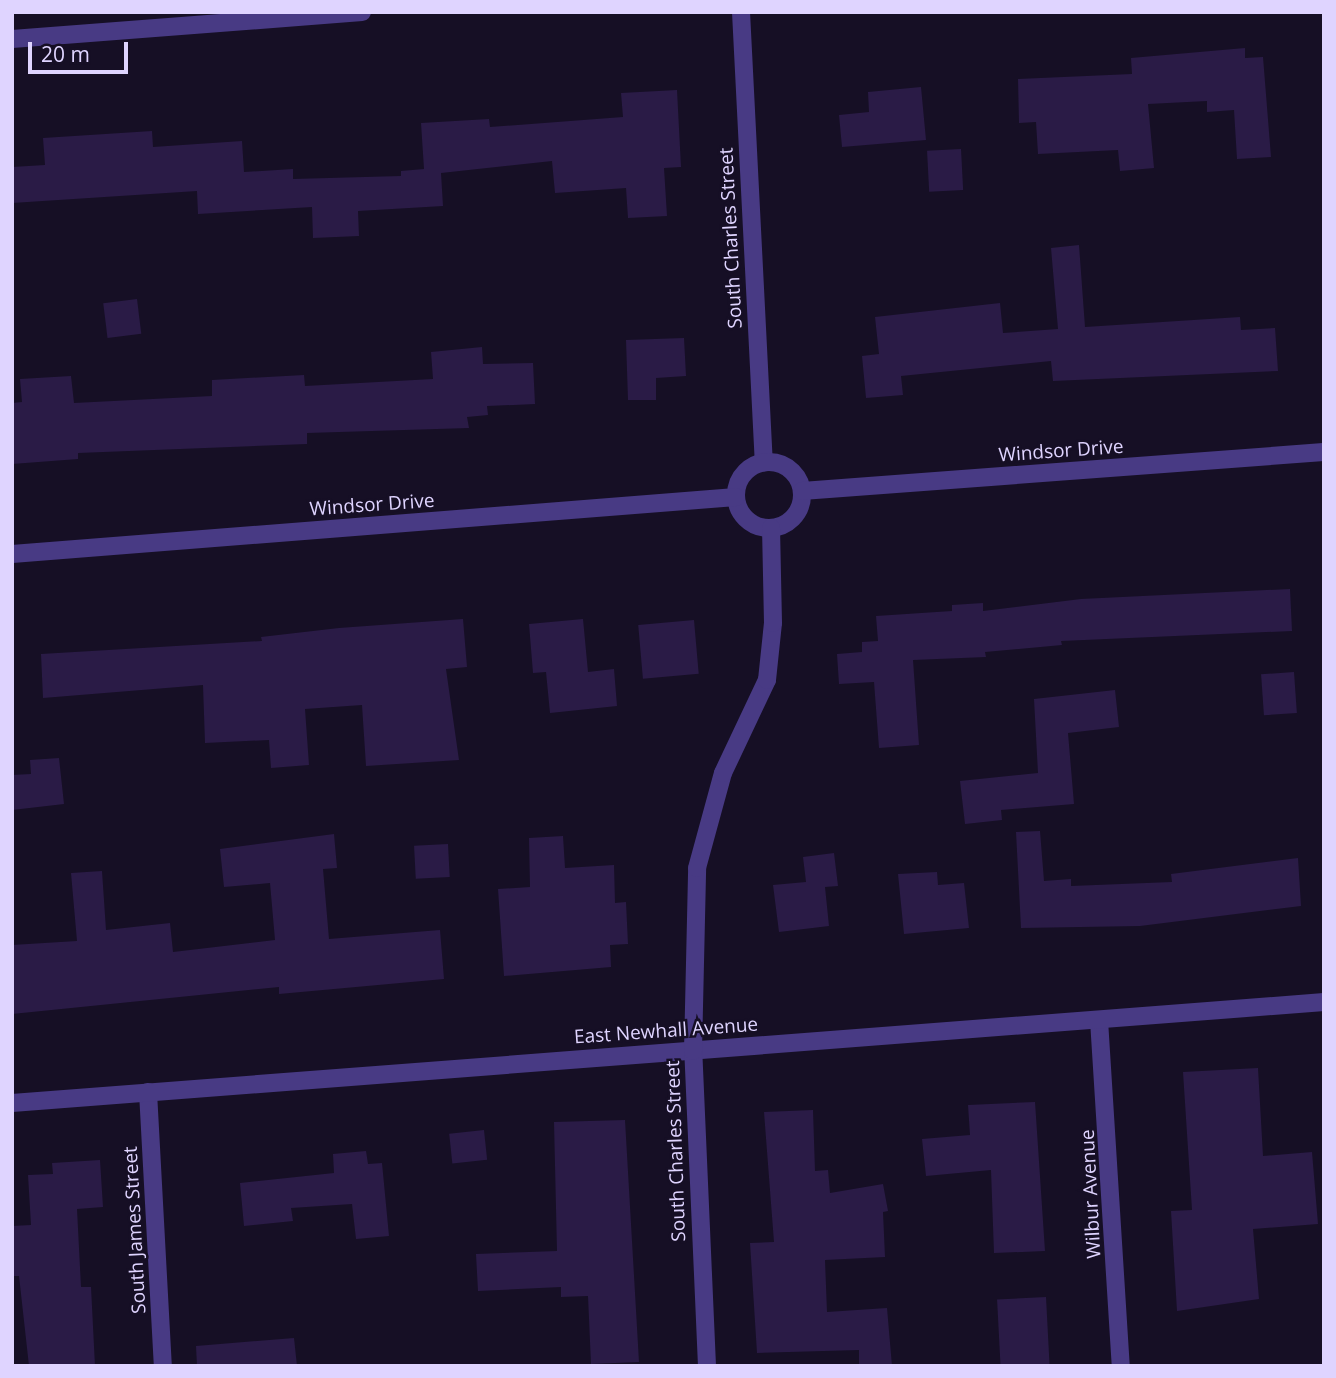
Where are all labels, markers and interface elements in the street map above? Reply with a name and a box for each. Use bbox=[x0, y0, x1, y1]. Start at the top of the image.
scale bar bbox=[32, 28, 131, 72]
text: 20 m bbox=[41, 40, 90, 68]
street label: South Charles Street bbox=[715, 147, 747, 329]
street label: Windsor Drive bbox=[998, 435, 1124, 467]
street label: Windsor Drive bbox=[309, 489, 435, 521]
street label: East Newhall Avenue bbox=[573, 1013, 759, 1049]
street label: South Charles Street bbox=[661, 1060, 691, 1242]
street label: Wilbur Avenue bbox=[1076, 1129, 1106, 1259]
street label: South James Street bbox=[119, 1146, 151, 1314]

